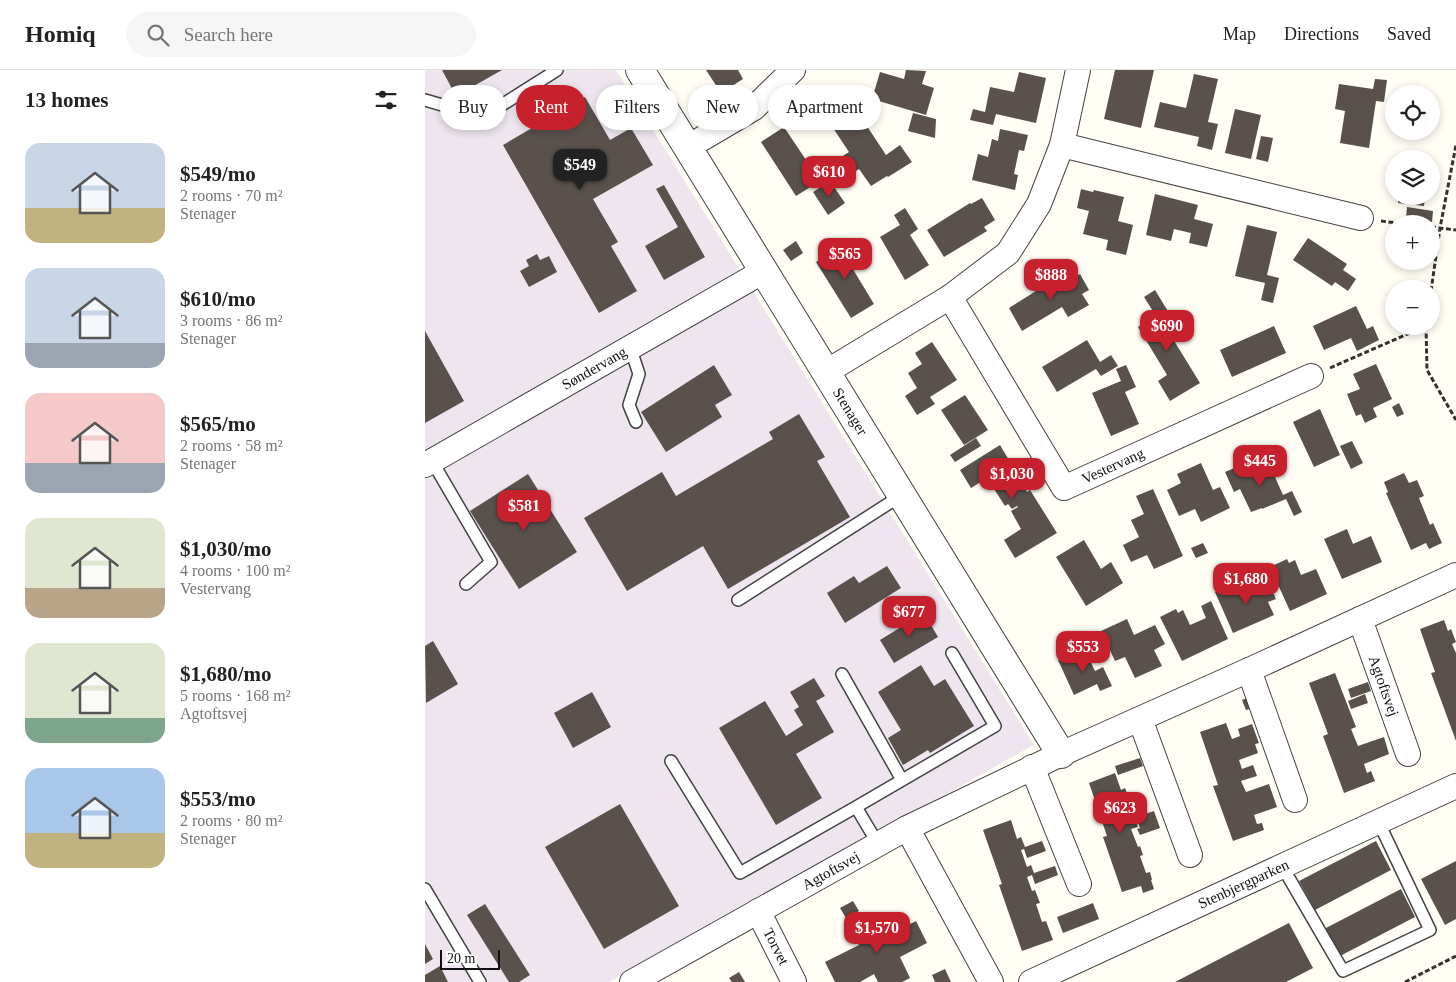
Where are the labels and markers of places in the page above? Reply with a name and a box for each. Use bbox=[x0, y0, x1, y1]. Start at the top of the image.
pin: $549 bbox=[550, 148, 610, 191]
pin: $610 bbox=[799, 156, 859, 198]
pin: $565 bbox=[815, 238, 875, 280]
pin: $888 bbox=[1021, 258, 1081, 301]
pin: $690 bbox=[1137, 310, 1197, 352]
pin: $445 bbox=[1230, 444, 1290, 487]
pin: $1,030 bbox=[971, 458, 1053, 500]
pin: $581 bbox=[494, 490, 554, 532]
pin: $1,680 bbox=[1205, 562, 1287, 605]
pin: $677 bbox=[879, 596, 939, 638]
pin: $553 bbox=[1053, 630, 1113, 673]
pin: $623 bbox=[1090, 792, 1150, 834]
pin: $1,570 bbox=[836, 912, 918, 954]

